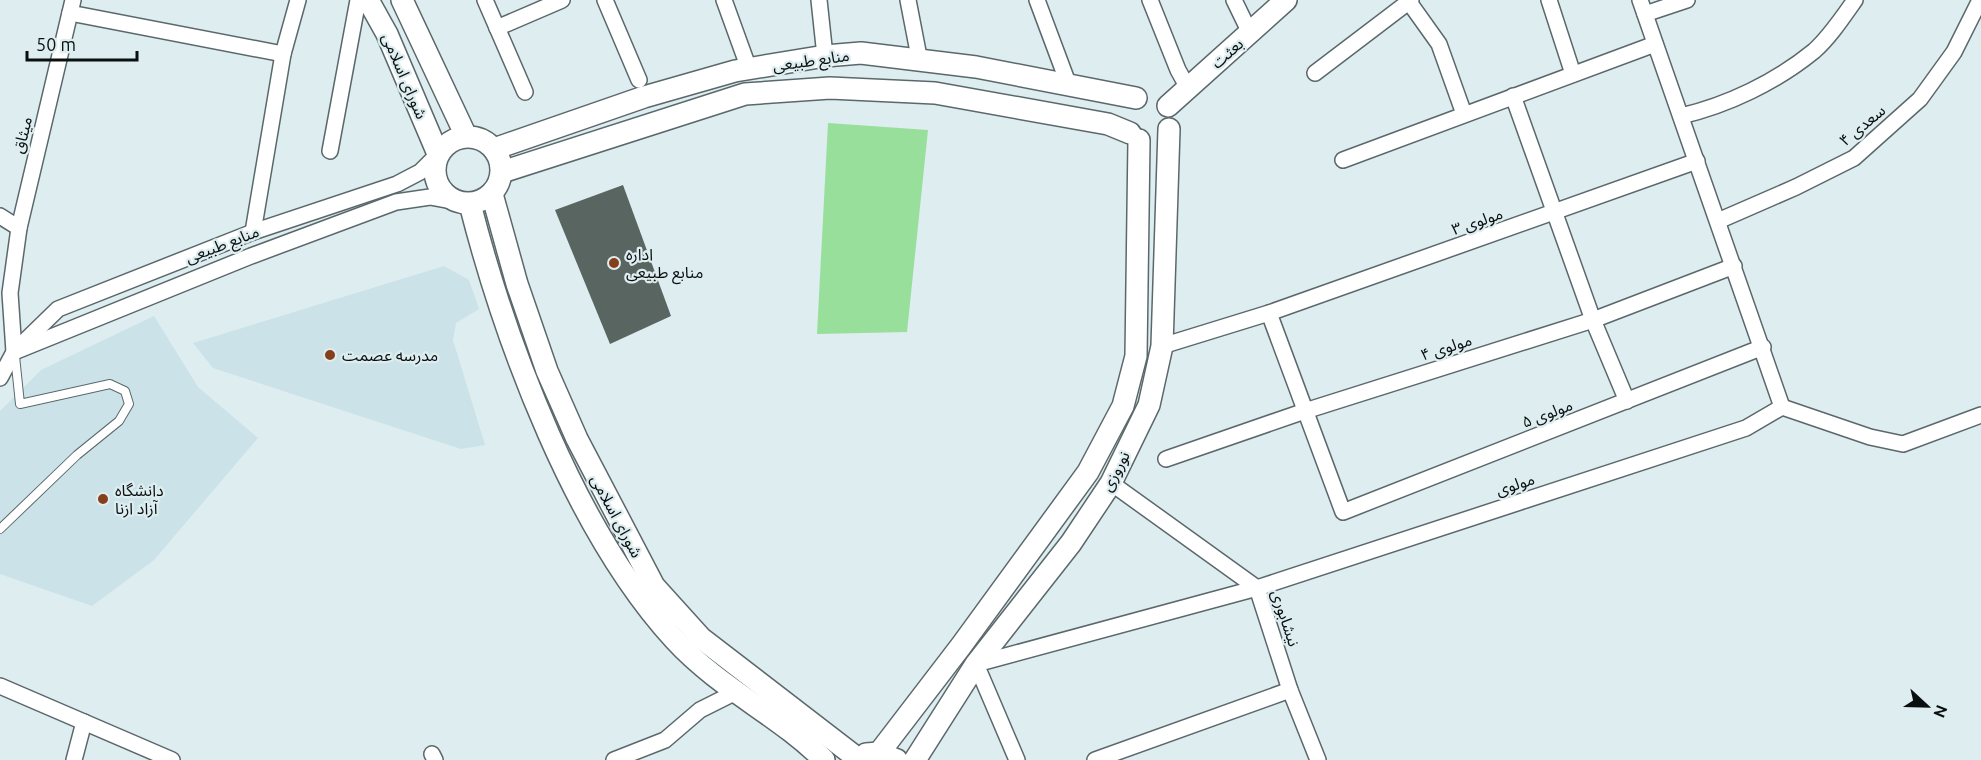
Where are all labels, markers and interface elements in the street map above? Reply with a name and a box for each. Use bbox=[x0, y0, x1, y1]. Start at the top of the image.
scale bar bbox=[27, 24, 136, 62]
street label: شورای اسلامی bbox=[378, 30, 431, 122]
text: 50 m bbox=[36, 34, 76, 54]
street label: بعثت bbox=[1208, 34, 1246, 72]
street label: منابع طبیعی bbox=[771, 46, 851, 78]
street label: سعدی ۴ bbox=[1835, 101, 1889, 150]
street label: میثاق bbox=[9, 115, 36, 156]
street label: مولوی ۳ bbox=[1449, 204, 1505, 239]
street label: منابع طبیعی bbox=[183, 222, 263, 270]
place label: اداره منابع طبیعی bbox=[626, 245, 703, 285]
marker: اداره منابع طبیعی bbox=[607, 256, 621, 270]
street label: مولوی ۴ bbox=[1418, 330, 1474, 365]
place label: مدرسه عصمت bbox=[342, 346, 438, 365]
marker: مدرسه عصمت bbox=[323, 348, 337, 362]
street label: مولوی ۵ bbox=[1519, 395, 1575, 432]
street label: نوروزی bbox=[1097, 448, 1134, 495]
street label: مولوی bbox=[1493, 469, 1537, 500]
street label: شورای اسلامی bbox=[587, 471, 646, 561]
place label: دانشگاه آزاد ازنا bbox=[115, 481, 164, 518]
marker: دانشگاه آزاد ازنا bbox=[96, 492, 110, 506]
street label: نیشابوری bbox=[1267, 587, 1304, 649]
north arrow bbox=[1897, 676, 1957, 736]
text: N bbox=[1930, 703, 1951, 721]

